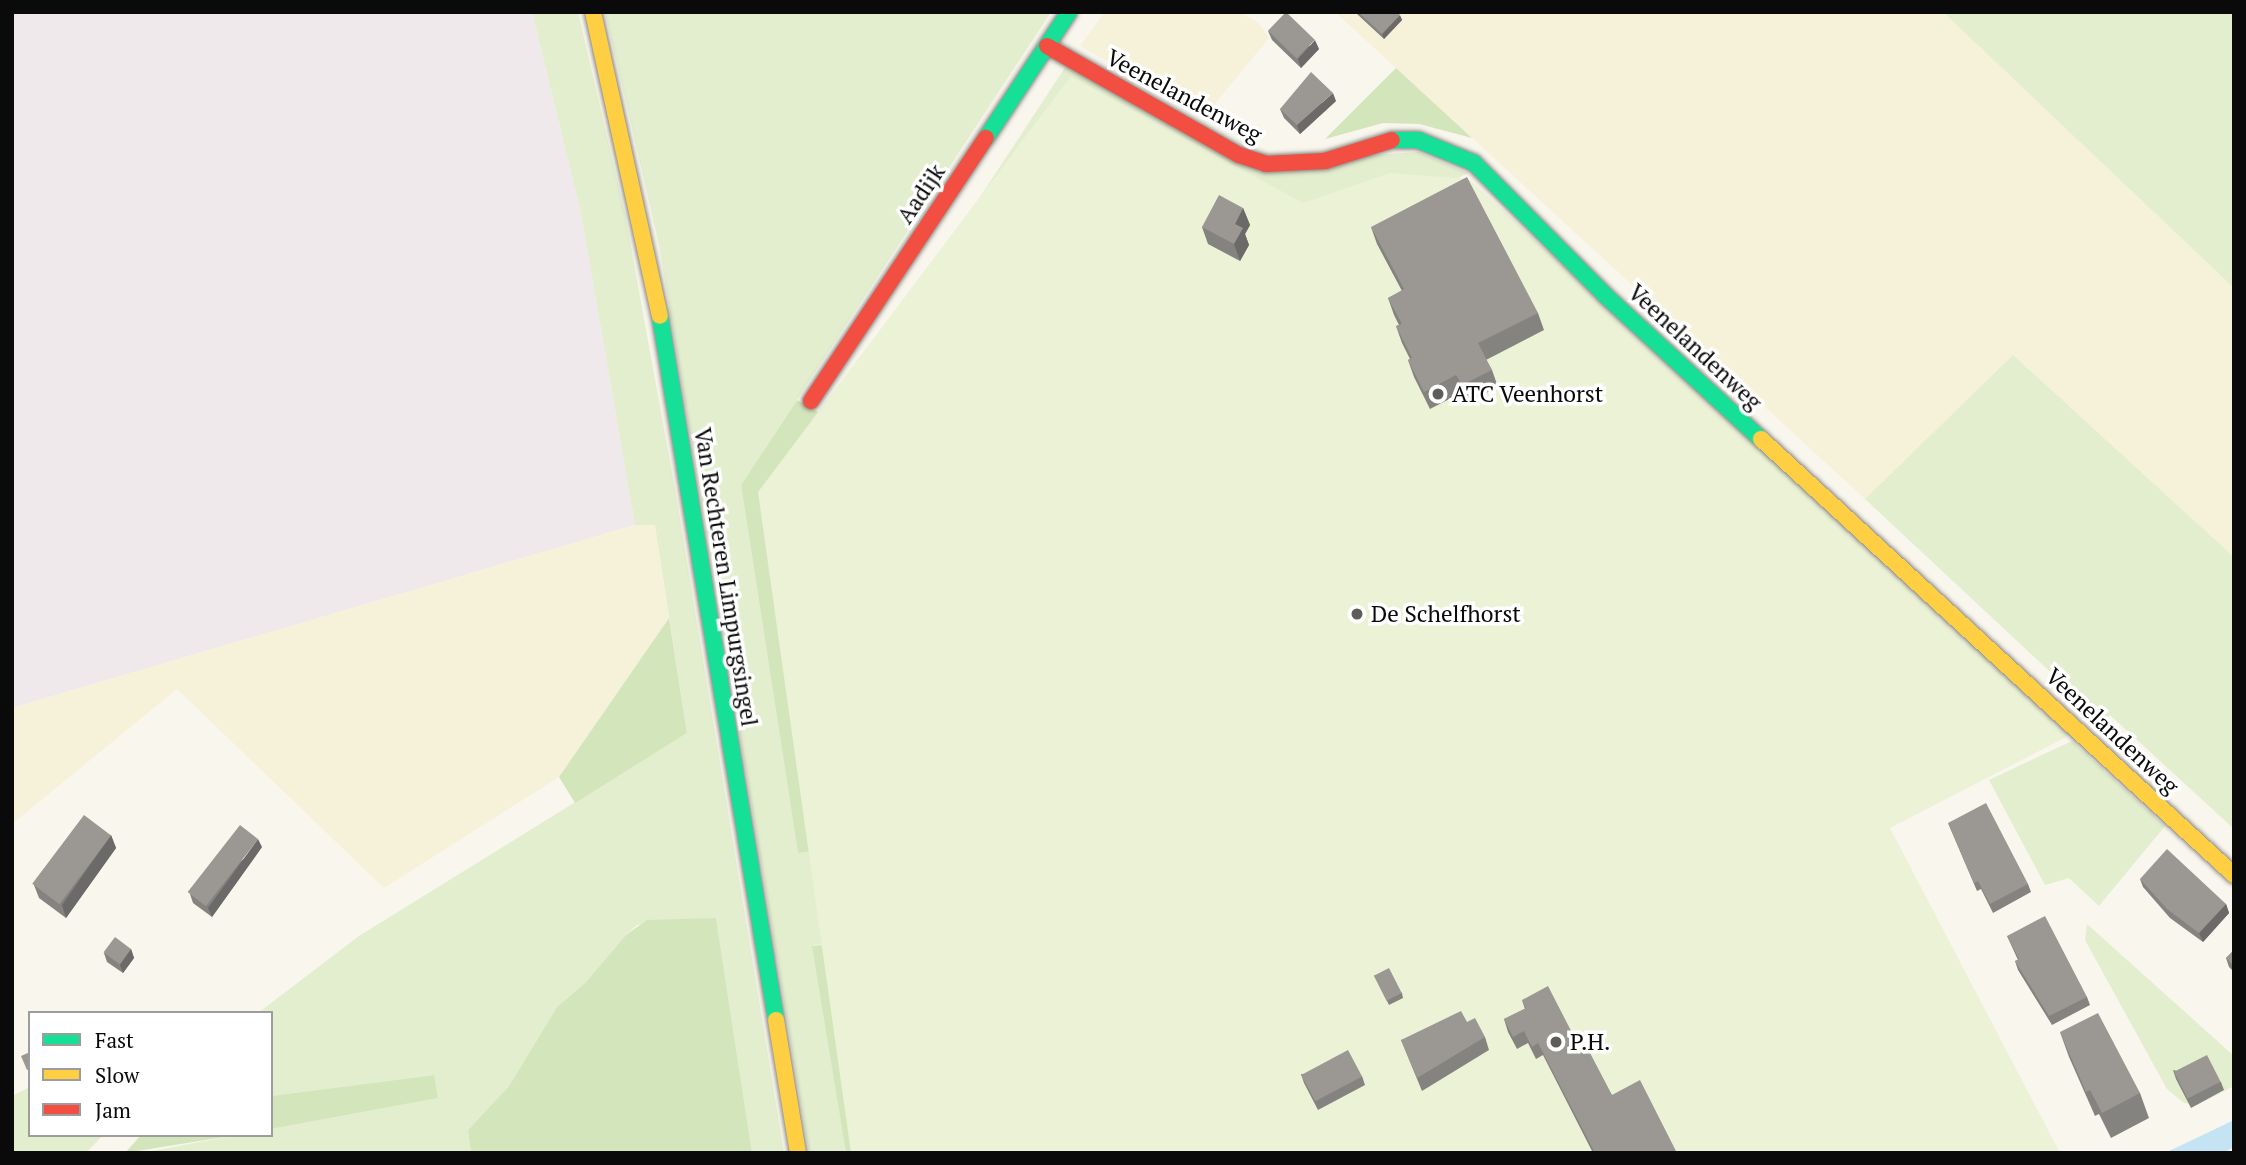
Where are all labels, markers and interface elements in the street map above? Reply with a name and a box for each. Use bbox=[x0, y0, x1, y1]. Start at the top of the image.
street label: Veenelandenweg bbox=[1101, 43, 1267, 149]
street label: Aadijk bbox=[891, 159, 951, 229]
street label: Veenelandenweg bbox=[1623, 278, 1767, 416]
place label: ATC Veenhorst bbox=[1452, 380, 1604, 408]
marker: ATC Veenhorst bbox=[1430, 386, 1446, 402]
street label: Van Rechteren Limpurgsingel bbox=[689, 426, 763, 728]
place label: De Schelfhorst bbox=[1371, 600, 1521, 628]
marker: De Schelfhorst bbox=[1349, 606, 1365, 622]
street label: Veenelandenweg bbox=[2040, 662, 2184, 800]
legend bbox=[28, 1011, 273, 1137]
text: Fast bbox=[95, 1026, 134, 1054]
place label: P.H. bbox=[1570, 1028, 1610, 1056]
marker: P.H. bbox=[1548, 1034, 1564, 1050]
text: Slow bbox=[95, 1061, 139, 1089]
text: Jam bbox=[95, 1096, 131, 1124]

